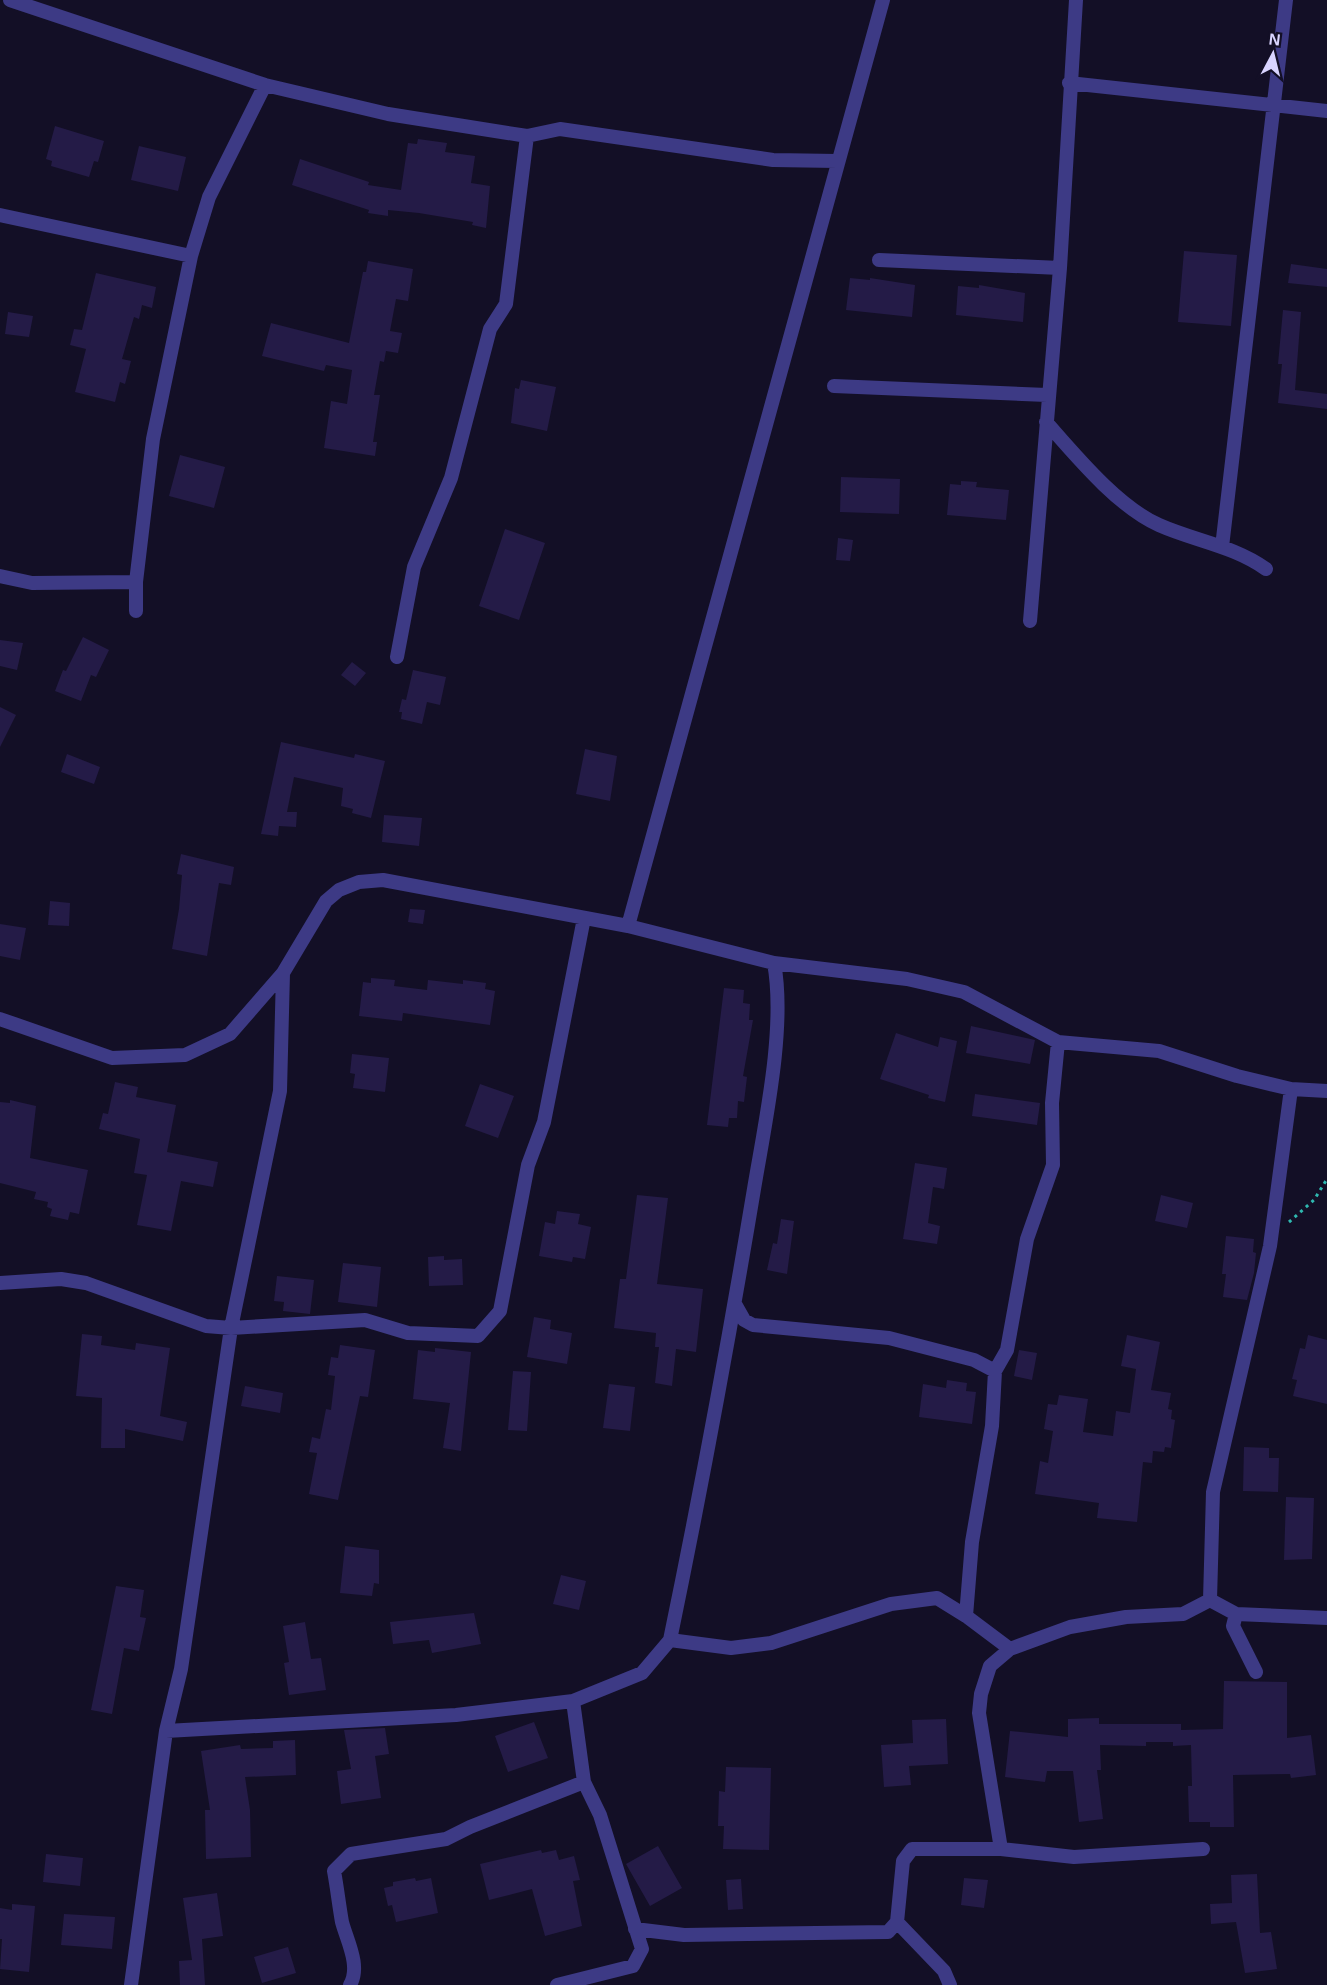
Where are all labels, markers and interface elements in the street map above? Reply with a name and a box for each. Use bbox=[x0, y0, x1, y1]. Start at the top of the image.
north arrow bbox=[1243, 24, 1303, 84]
text: N bbox=[1268, 30, 1282, 49]

